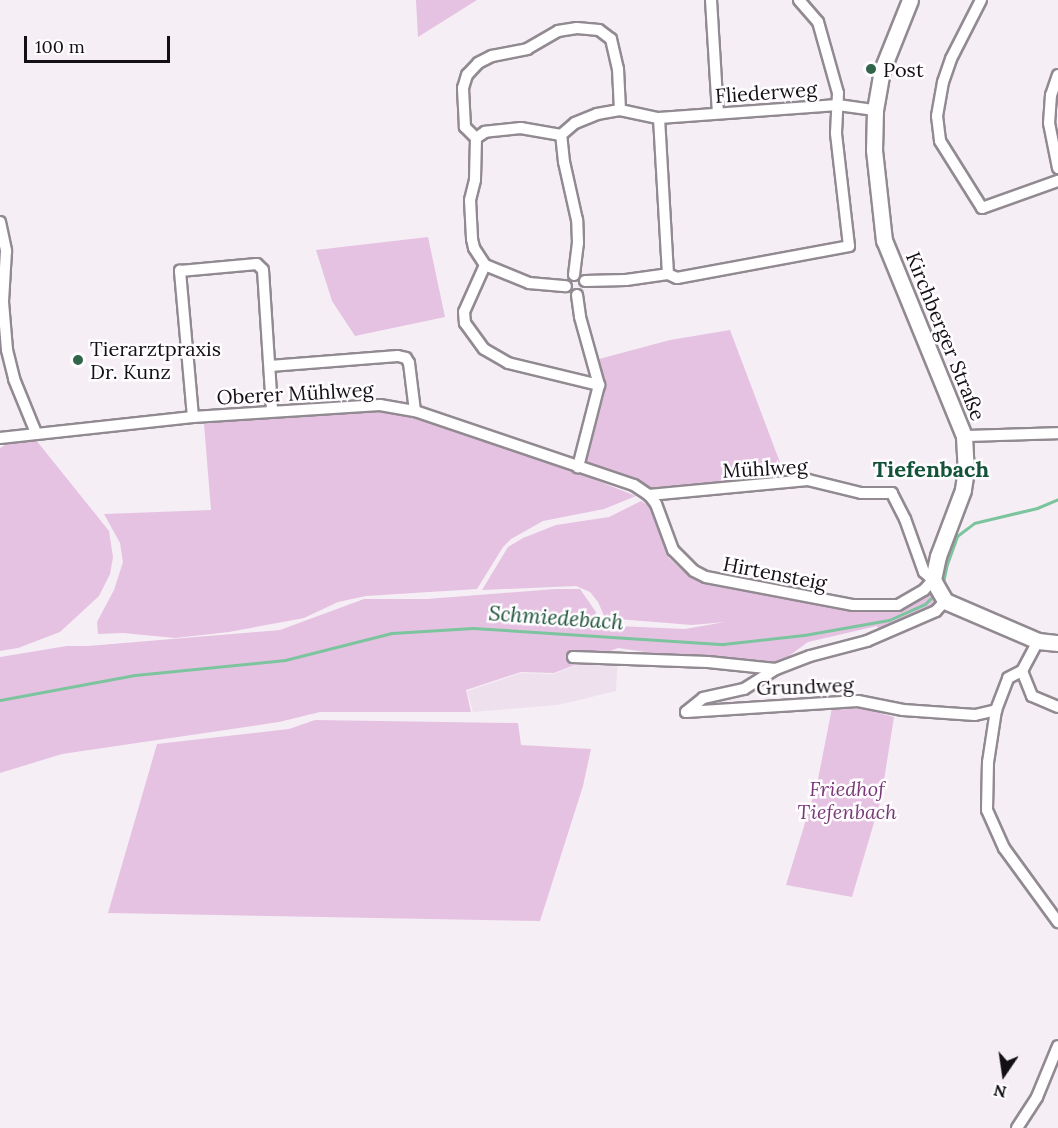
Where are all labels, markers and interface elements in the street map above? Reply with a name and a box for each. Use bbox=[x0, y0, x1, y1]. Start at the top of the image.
scale bar bbox=[27, 24, 172, 62]
text: 100 m bbox=[35, 35, 85, 58]
place label: Post bbox=[883, 57, 924, 81]
marker: Post bbox=[864, 62, 878, 76]
street label: Fliederweg bbox=[714, 76, 818, 108]
street label: Kirchberger Straße bbox=[901, 248, 991, 424]
place label: Tierarztpraxis Dr. Kunz bbox=[90, 336, 221, 383]
marker: Tierarztpraxis Dr. Kunz bbox=[71, 353, 85, 367]
street label: Oberer Mühlweg bbox=[216, 377, 374, 409]
street label: Mühlweg bbox=[722, 454, 808, 482]
district label: Tiefenbach bbox=[873, 457, 989, 483]
street label: Hirtensteig bbox=[721, 551, 829, 595]
water label: Schmiedebach bbox=[488, 601, 624, 635]
street label: Grundweg bbox=[756, 672, 854, 700]
park label: Friedhof Tiefenbach bbox=[797, 776, 897, 823]
north arrow bbox=[974, 1044, 1034, 1104]
text: N bbox=[992, 1080, 1008, 1103]

